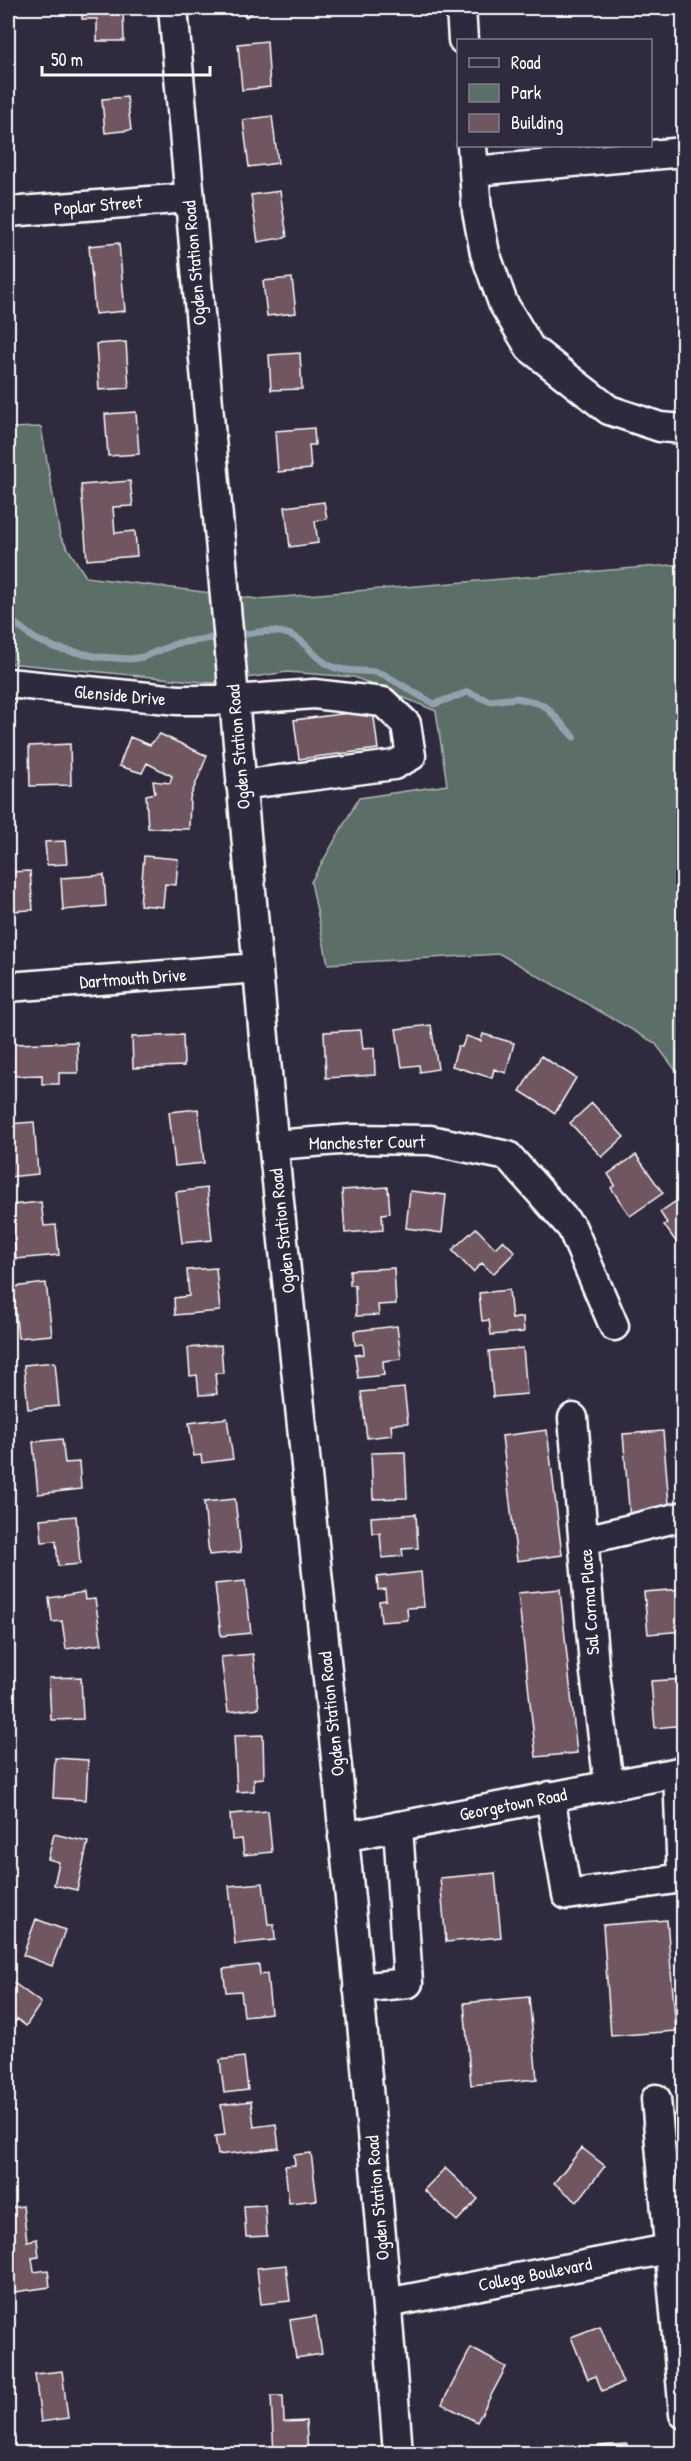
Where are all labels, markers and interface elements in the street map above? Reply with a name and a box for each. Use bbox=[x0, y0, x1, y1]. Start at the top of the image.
scale bar bbox=[42, 39, 210, 77]
legend bbox=[457, 39, 652, 147]
text: 50 m bbox=[51, 47, 83, 72]
text: Road bbox=[511, 50, 541, 75]
text: Park bbox=[511, 80, 542, 105]
text: Building bbox=[511, 110, 563, 135]
street label: Poplar Street bbox=[53, 189, 144, 221]
street label: Ogden Station Road bbox=[176, 200, 212, 326]
street label: Glenside Drive bbox=[73, 679, 167, 711]
street label: Ogden Station Road bbox=[220, 684, 256, 810]
street label: Dartmouth Drive bbox=[79, 962, 187, 994]
street label: Manchester Court bbox=[309, 1128, 426, 1156]
street label: Ogden Station Road bbox=[263, 1167, 301, 1295]
street label: Sal Corma Place bbox=[573, 1548, 605, 1656]
street label: Ogden Station Road bbox=[312, 1650, 350, 1778]
street label: Georgetown Road bbox=[457, 1781, 569, 1827]
street label: Ogden Station Road bbox=[359, 2135, 395, 2261]
street label: College Boulevard bbox=[476, 2251, 594, 2297]

